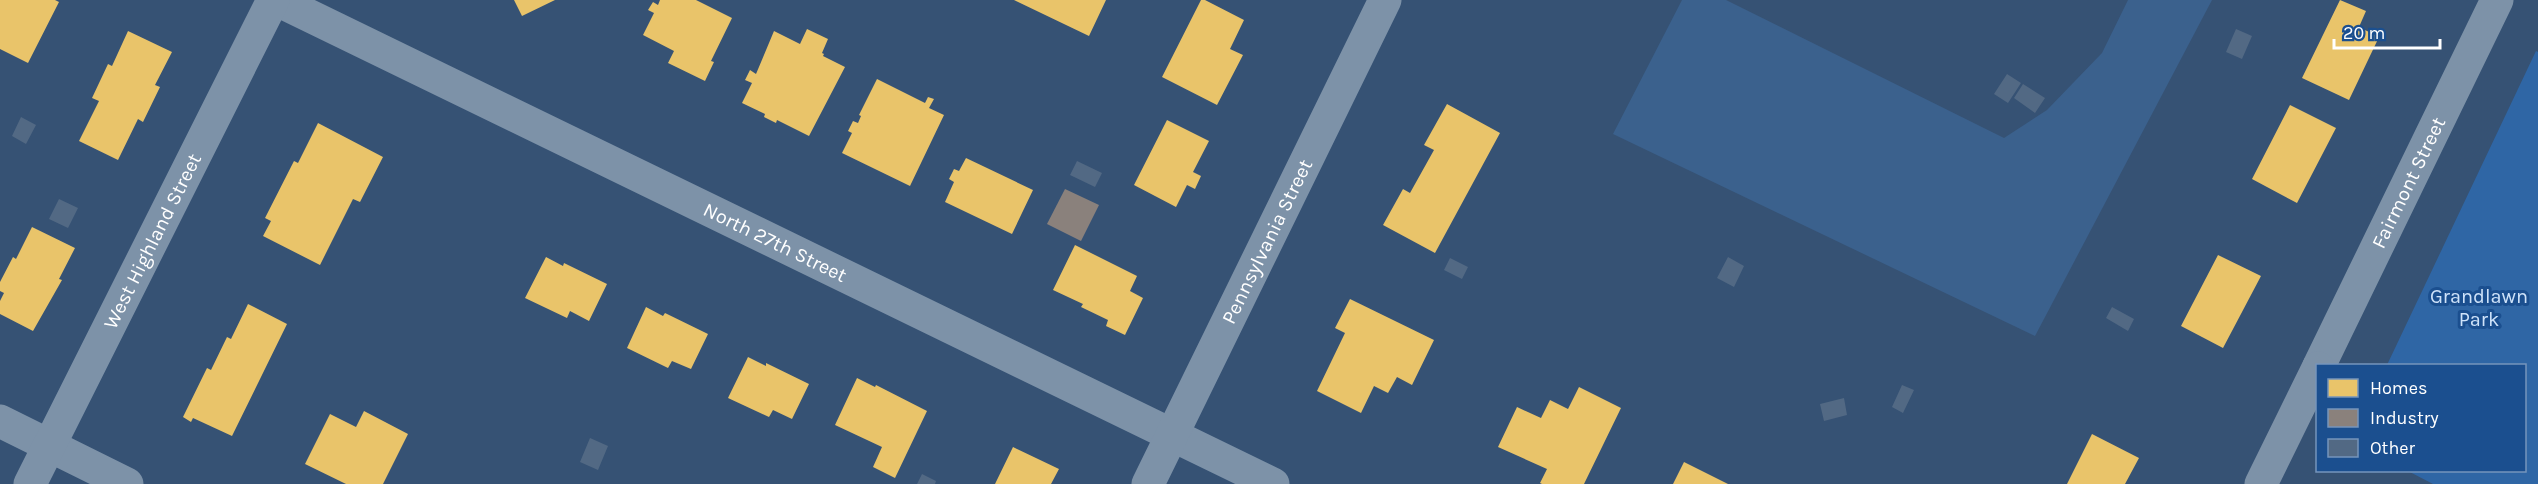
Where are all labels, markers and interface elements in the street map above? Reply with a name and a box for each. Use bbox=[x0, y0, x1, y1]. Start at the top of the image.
scale bar bbox=[2334, 12, 2440, 50]
text: 20 m bbox=[2343, 22, 2385, 44]
street label: Fairmont Street bbox=[2367, 113, 2450, 252]
street label: West Highland Street bbox=[98, 149, 206, 332]
street label: Pennsylvania Street bbox=[1217, 155, 1317, 328]
street label: North 27th Street bbox=[700, 198, 851, 287]
park label: Grandlawn Park bbox=[2430, 285, 2528, 331]
legend bbox=[2316, 364, 2526, 472]
text: Homes bbox=[2370, 377, 2427, 399]
text: Industry bbox=[2370, 407, 2439, 429]
text: Other bbox=[2370, 437, 2415, 459]

